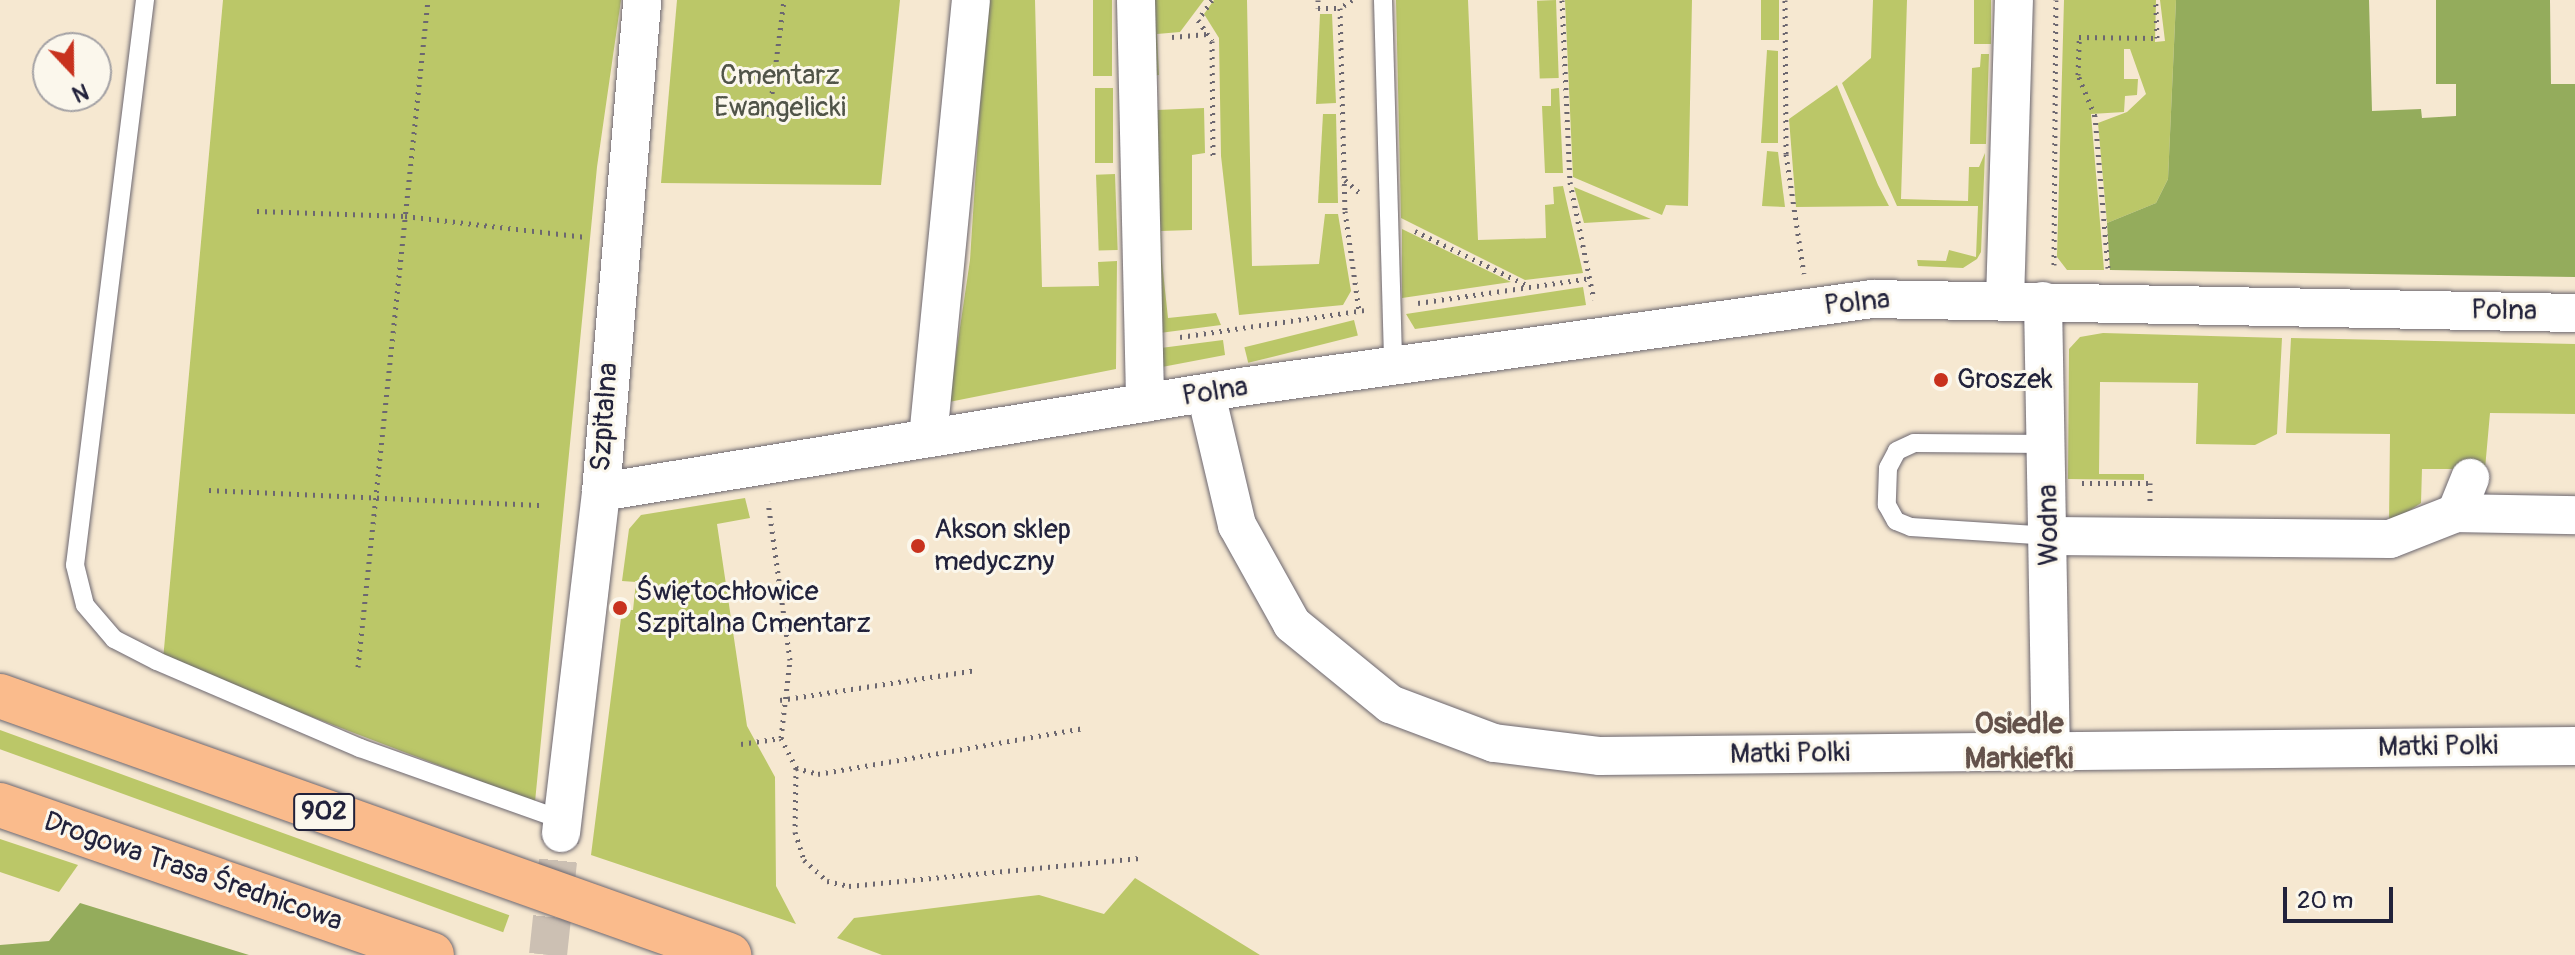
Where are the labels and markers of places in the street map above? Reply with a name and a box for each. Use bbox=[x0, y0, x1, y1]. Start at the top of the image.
place label: Groszek bbox=[1957, 363, 2053, 397]
marker: Groszek bbox=[1932, 371, 1950, 389]
place label: Akson sklep medyczny bbox=[934, 513, 1071, 579]
marker: Akson sklep medyczny bbox=[909, 537, 927, 555]
place label: Świętochłowice Szpitalna Cmentarz bbox=[636, 575, 871, 641]
marker: Świętochłowice Szpitalna Cmentarz bbox=[611, 599, 629, 617]

